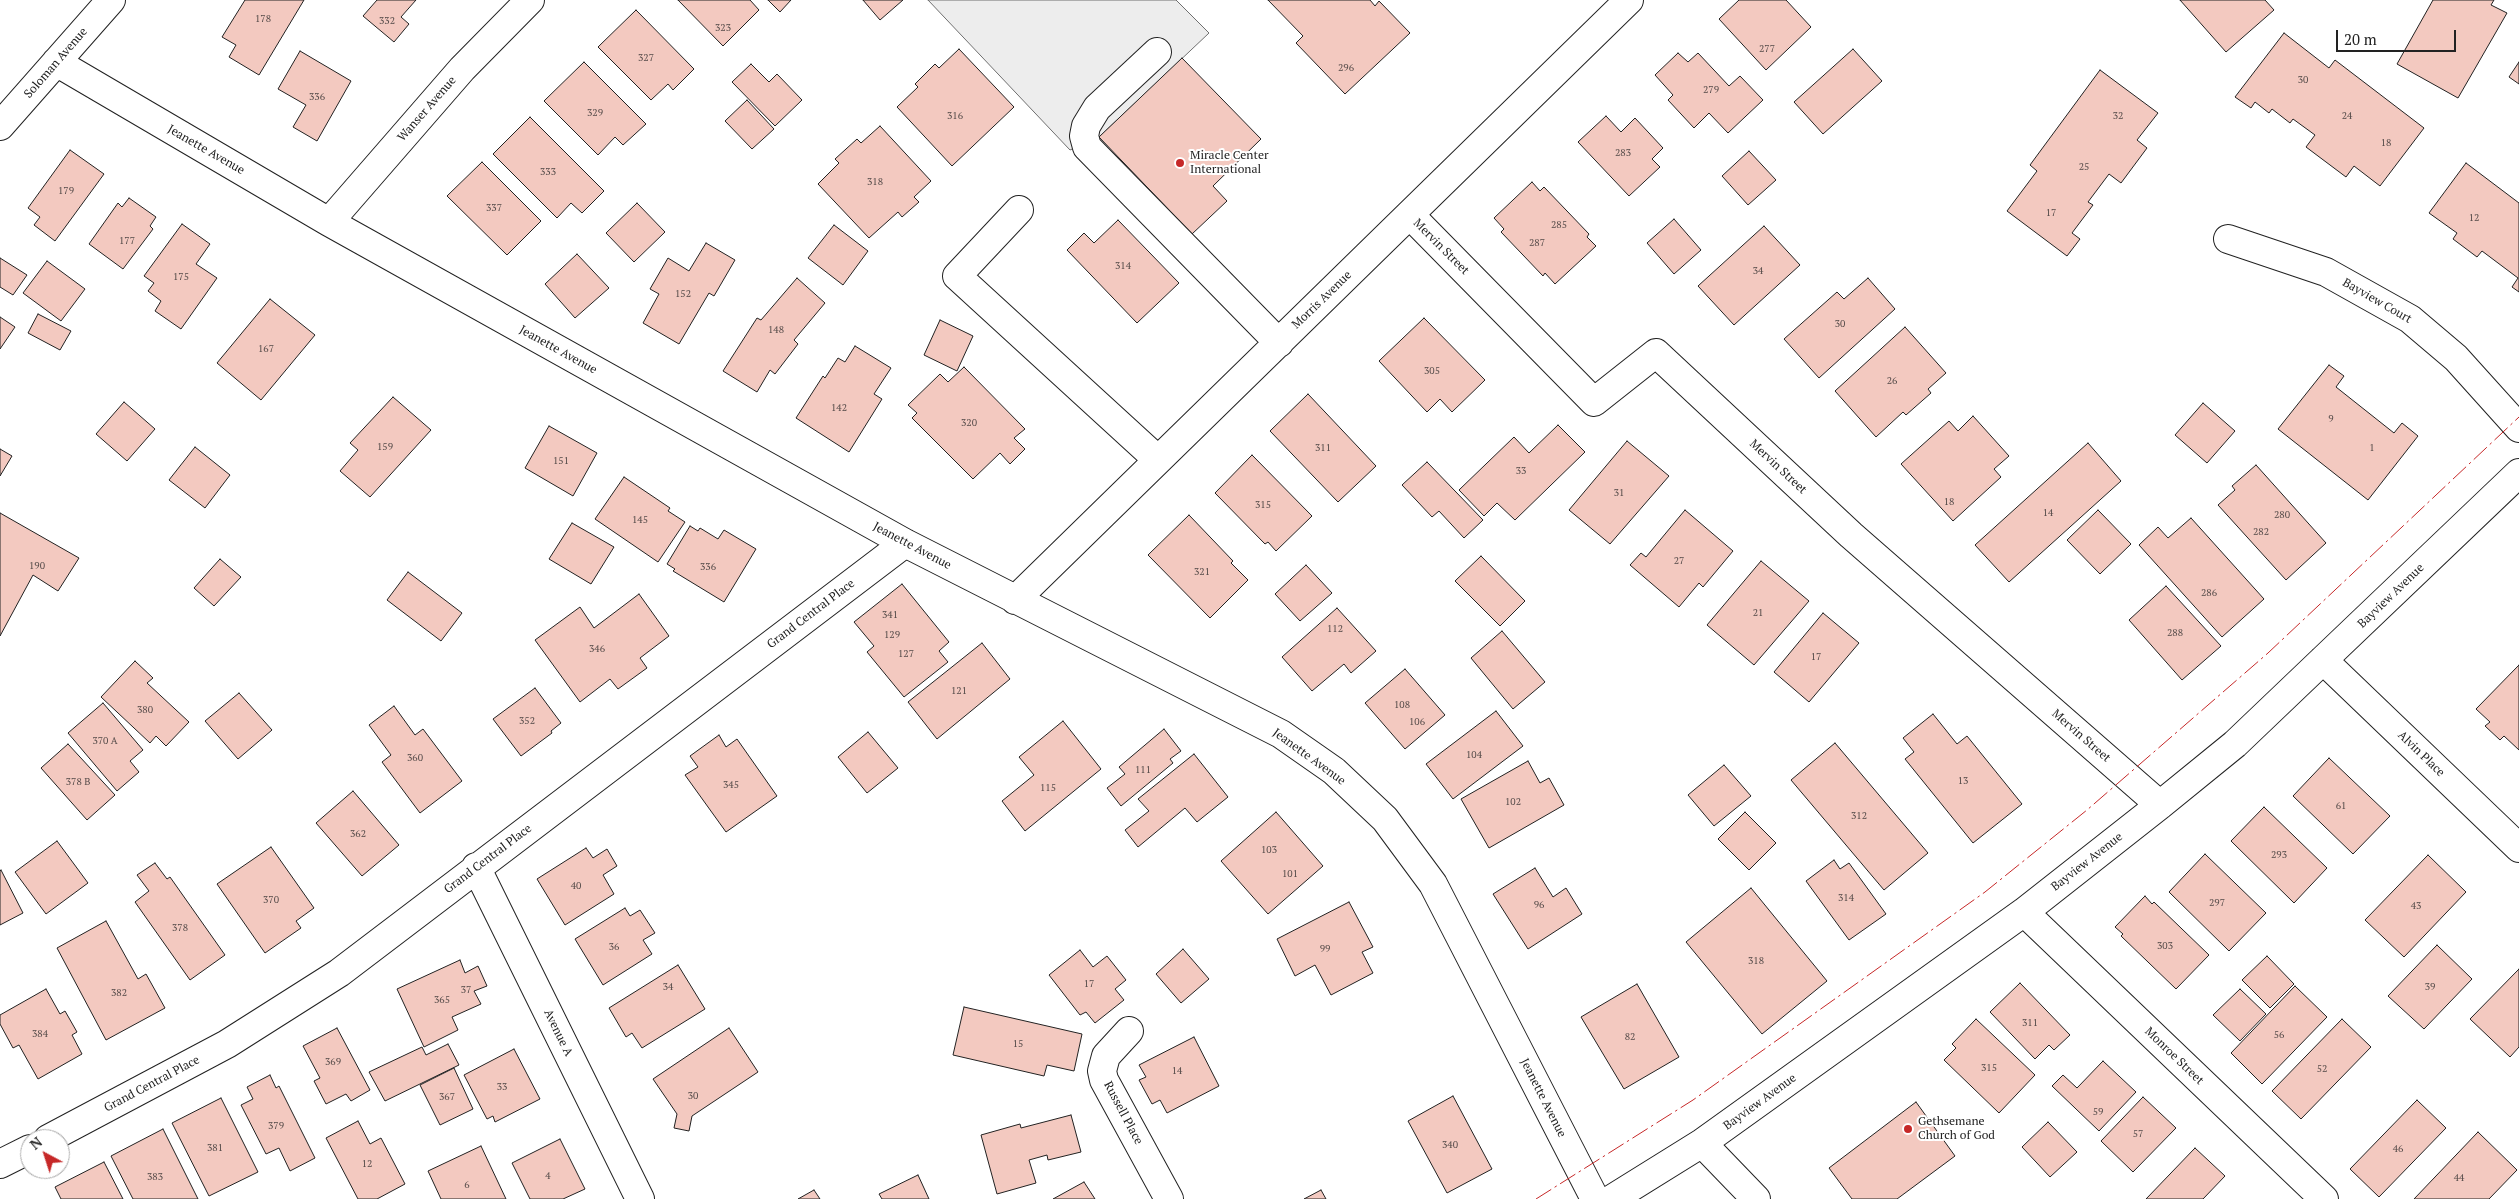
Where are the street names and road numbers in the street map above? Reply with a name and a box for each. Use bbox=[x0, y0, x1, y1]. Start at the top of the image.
street label: Soloman Avenue bbox=[21, 25, 91, 101]
street label: Wanser Avenue bbox=[395, 73, 459, 145]
street label: Jeanette Avenue bbox=[165, 122, 247, 178]
street label: Mervin Street bbox=[1410, 216, 1472, 278]
street label: Morris Avenue bbox=[1289, 268, 1355, 332]
street label: Bayview Court bbox=[2340, 275, 2414, 327]
street label: Jeanette Avenue bbox=[517, 323, 599, 377]
street label: Mervin Street bbox=[1746, 437, 1810, 497]
street label: Jeanette Avenue bbox=[870, 519, 954, 573]
street label: Bayview Avenue bbox=[2355, 561, 2427, 631]
street label: Grand Central Place bbox=[764, 576, 858, 652]
street label: Mervin Street bbox=[2049, 707, 2113, 765]
street label: Jeanette Avenue bbox=[1270, 726, 1348, 788]
street label: Alvin Place bbox=[2394, 728, 2448, 780]
street label: Grand Central Place bbox=[441, 821, 535, 897]
street label: Bayview Avenue bbox=[2048, 830, 2126, 894]
street label: Avenue A bbox=[540, 1007, 576, 1059]
street label: Monroe Street bbox=[2142, 1024, 2206, 1088]
street label: Grand Central Place bbox=[102, 1053, 202, 1115]
street label: Jeanette Avenue bbox=[1517, 1056, 1569, 1140]
street label: Bayview Avenue bbox=[1721, 1071, 1799, 1133]
street label: Russell Place bbox=[1100, 1079, 1146, 1147]

